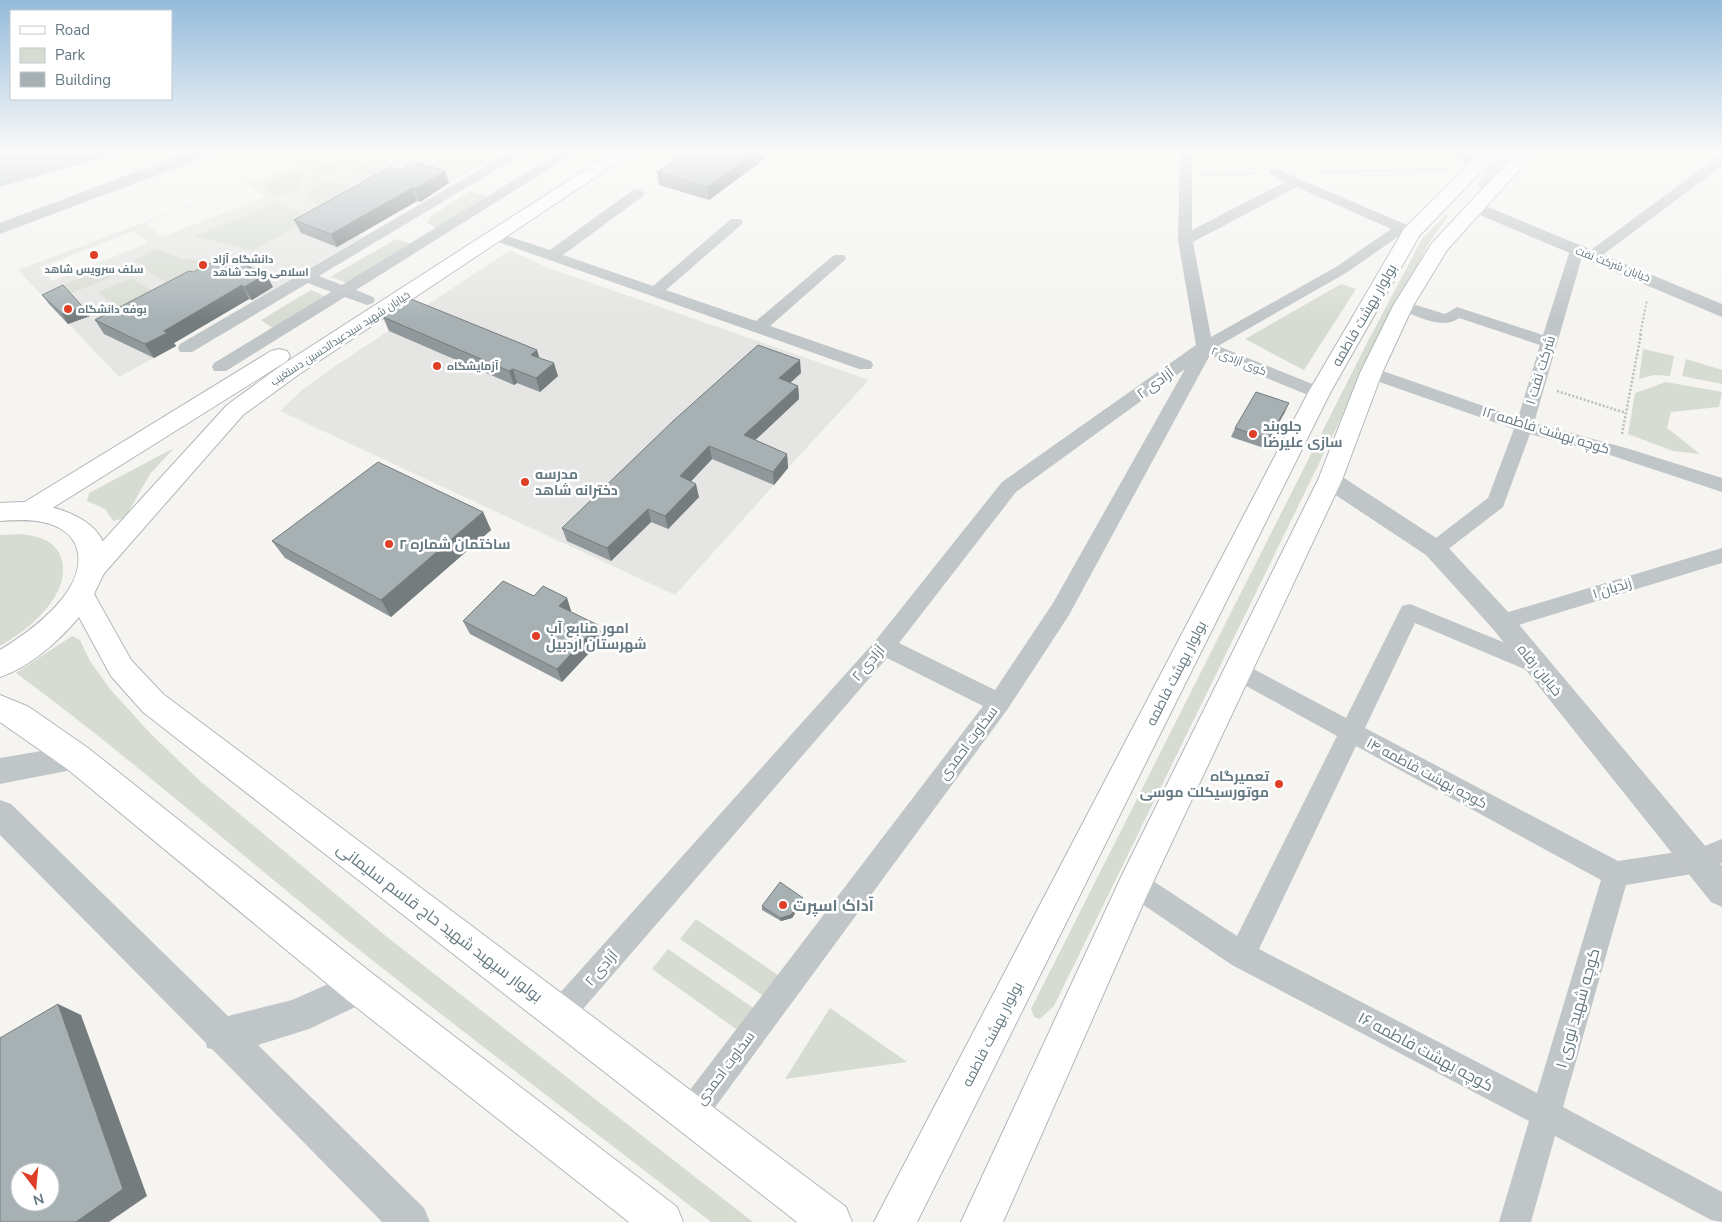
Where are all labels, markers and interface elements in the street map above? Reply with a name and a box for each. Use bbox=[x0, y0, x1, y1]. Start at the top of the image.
legend bbox=[10, 10, 172, 100]
text: Road bbox=[55, 20, 90, 40]
text: Park bbox=[55, 45, 85, 65]
text: Building bbox=[55, 70, 111, 90]
street label: خیابان شرکت نفت bbox=[1573, 243, 1652, 286]
marker: سلف سرویس شاهد bbox=[88, 249, 100, 261]
place label: دانشگاه آزاد اسلامی واحد شاهد bbox=[213, 252, 309, 280]
marker: دانشگاه آزاد اسلامی واحد شاهد bbox=[197, 259, 209, 271]
street label: بولوار بهشت فاطمه bbox=[1327, 261, 1402, 370]
place label: سلف سرویس شاهد bbox=[44, 262, 144, 277]
street label: خیابان شهید سیدعبدالحسین دستغیب bbox=[268, 288, 413, 389]
place label: بوفه دانشگاه bbox=[78, 302, 147, 317]
marker: بوفه دانشگاه bbox=[62, 303, 74, 315]
street label: شرکت نفت ۱ bbox=[1521, 333, 1560, 407]
street label: کوی آزادی ۲ bbox=[1209, 344, 1269, 379]
place label: آزمایشگاه bbox=[447, 359, 499, 374]
marker: آزمایشگاه bbox=[431, 360, 443, 372]
street label: آزادی ۲ bbox=[1133, 363, 1178, 403]
street label: کوچه بهشت فاطمه ۱۲ bbox=[1480, 402, 1612, 459]
place label: جلوبند سازی علیرضا bbox=[1263, 417, 1343, 452]
marker: جلوبند سازی علیرضا bbox=[1247, 428, 1259, 440]
place label: مدرسه دخترانه شاهد bbox=[535, 465, 618, 500]
marker: مدرسه دخترانه شاهد bbox=[519, 476, 531, 488]
place label: ساختمان شماره ۲ bbox=[399, 535, 510, 554]
marker: ساختمان شماره ۲ bbox=[383, 538, 395, 550]
street label: زندیان ۱ bbox=[1590, 574, 1634, 603]
street label: بولوار بهشت فاطمه bbox=[1142, 617, 1211, 729]
place label: امور منابع آب شهرستان اردبیل bbox=[546, 619, 647, 654]
marker: امور منابع آب شهرستان اردبیل bbox=[530, 630, 542, 642]
street label: آزادی ۲ bbox=[848, 641, 889, 685]
street label: خیابان رفاه bbox=[1513, 641, 1566, 700]
street label: سخاوت احمدی bbox=[934, 703, 1002, 784]
street label: کوچه بهشت فاطمه ۱۴ bbox=[1363, 734, 1490, 813]
place label: تعمیرگاه موتورسیکلت موسی bbox=[1140, 767, 1270, 802]
marker: تعمیرگاه موتورسیکلت موسی bbox=[1273, 778, 1285, 790]
street label: بولوار سپهبد شهید حاج قاسم سلیمانی bbox=[332, 838, 547, 1008]
place label: آداک اسپرت bbox=[793, 895, 874, 917]
marker: آداک اسپرت bbox=[777, 899, 789, 911]
street label: آزادی ۲ bbox=[581, 946, 622, 990]
street label: کوچه شهید نوری ۱ bbox=[1550, 946, 1606, 1071]
street label: بولوار بهشت فاطمه bbox=[958, 978, 1027, 1090]
street label: کوچه بهشت فاطمه ۱۶ bbox=[1354, 1007, 1497, 1097]
street label: سخاوت احمدی bbox=[691, 1028, 759, 1109]
north arrow bbox=[10, 1162, 60, 1212]
text: N bbox=[31, 1188, 46, 1210]

